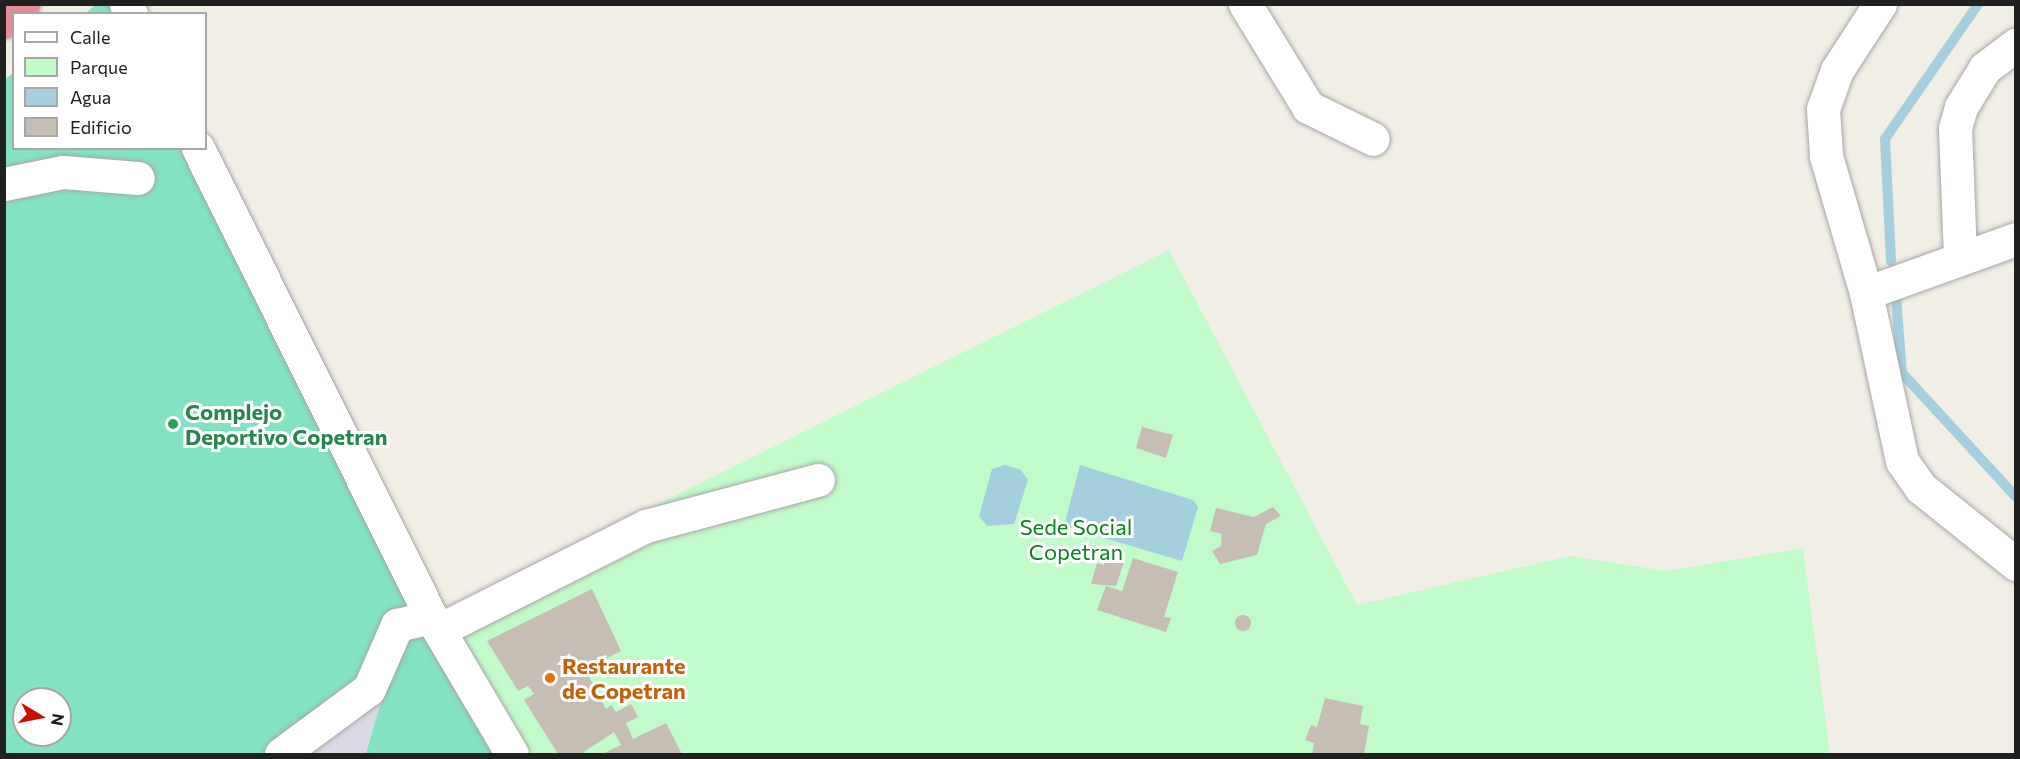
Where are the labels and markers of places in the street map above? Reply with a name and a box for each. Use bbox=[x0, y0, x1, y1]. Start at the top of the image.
place label: Complejo Deportivo Copetran bbox=[185, 398, 387, 450]
marker: Complejo Deportivo Copetran bbox=[166, 417, 180, 431]
place label: Restaurante de Copetran bbox=[562, 652, 686, 704]
marker: Restaurante de Copetran bbox=[543, 671, 557, 685]

